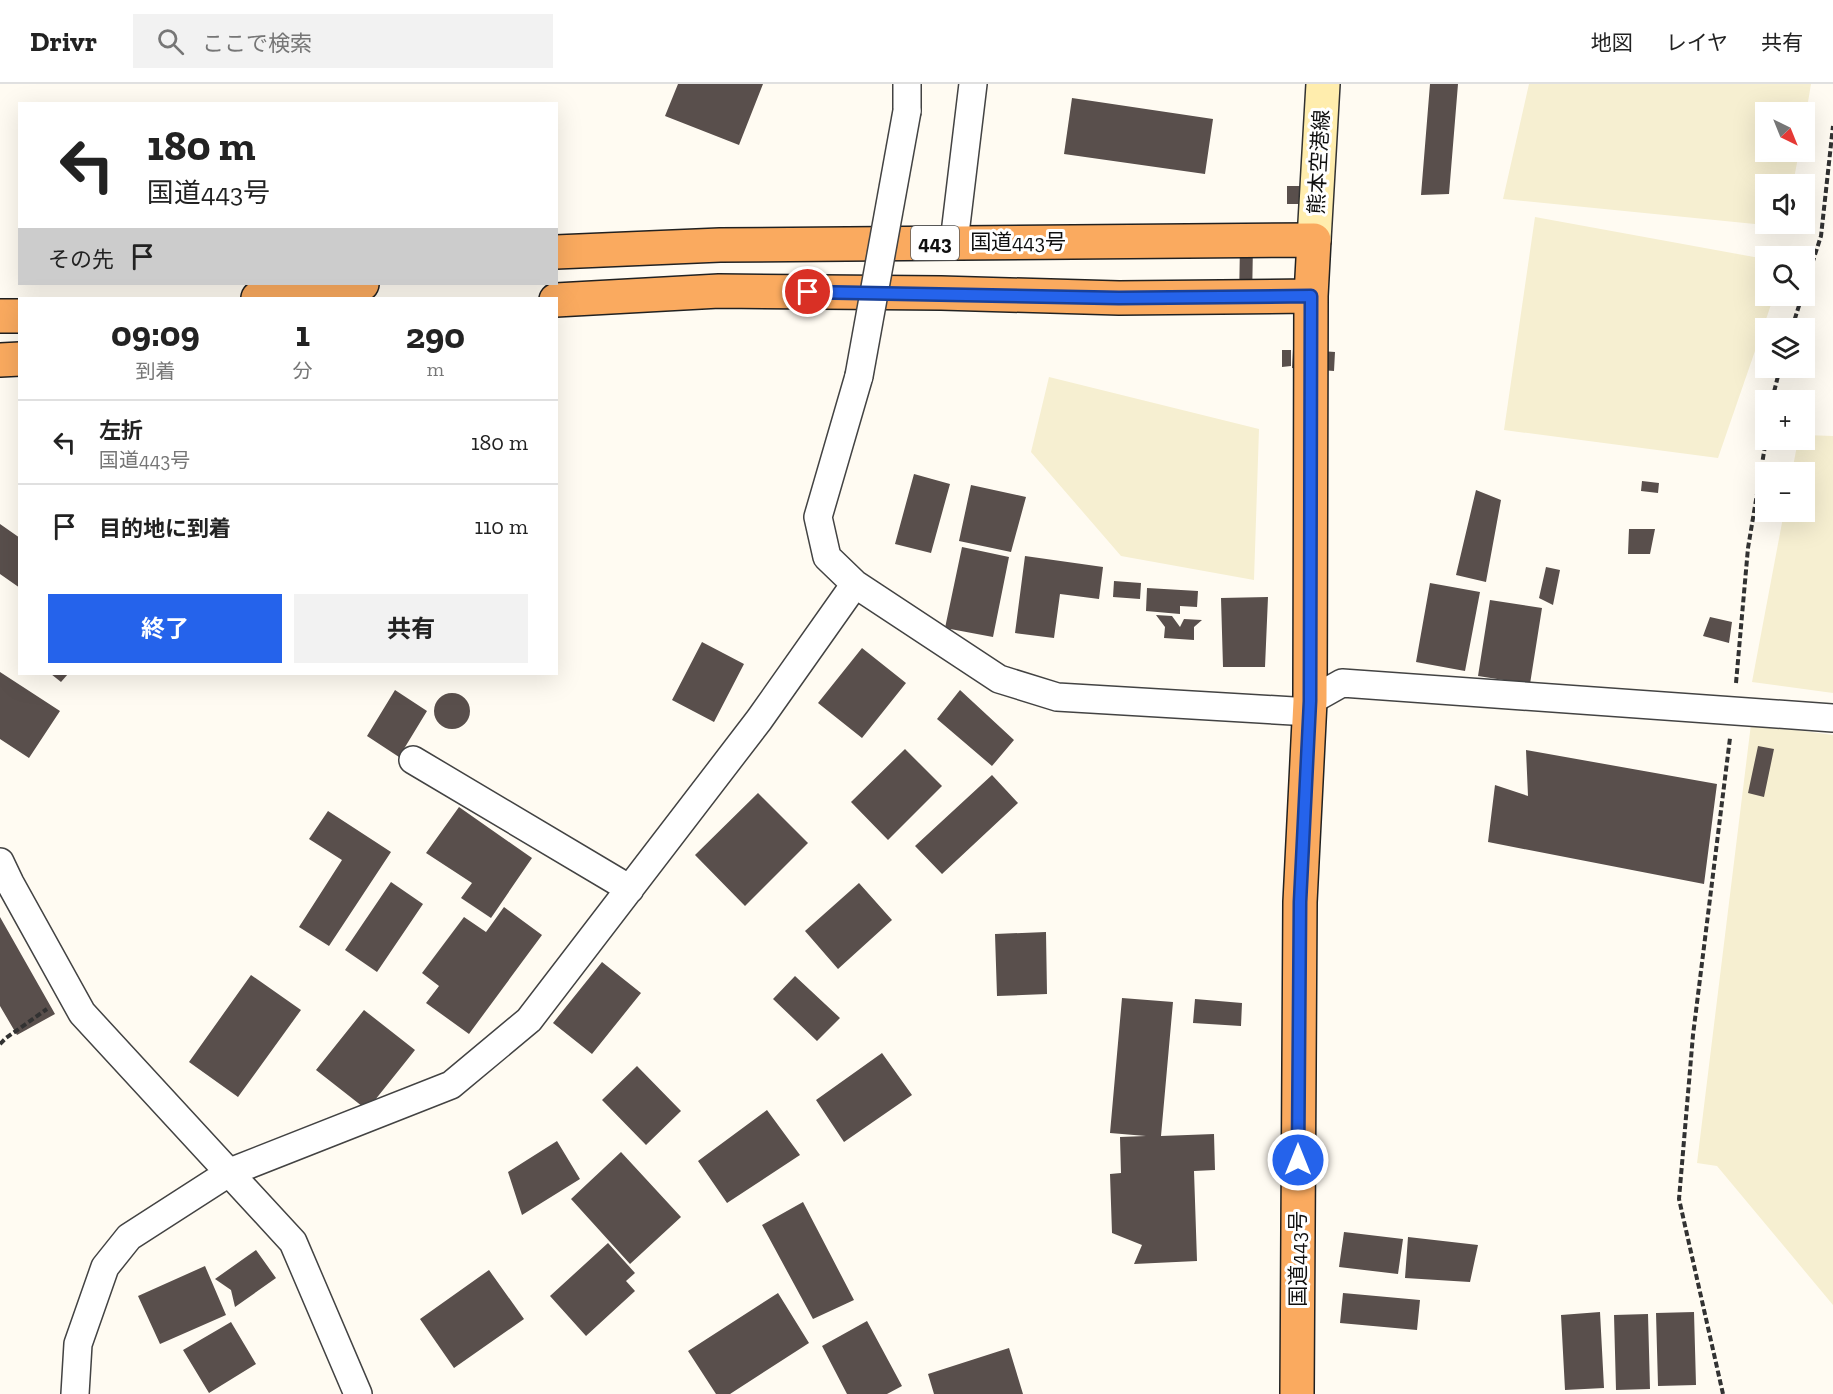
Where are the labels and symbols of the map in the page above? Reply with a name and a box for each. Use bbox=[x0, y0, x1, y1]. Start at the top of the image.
north arrow bbox=[1755, 102, 1815, 162]
street label: 熊本空港線 bbox=[1303, 109, 1334, 215]
road number: 443 bbox=[911, 226, 959, 260]
street label: 国道443号 bbox=[970, 229, 1066, 254]
pin bbox=[782, 266, 833, 317]
position arrow bbox=[1266, 1128, 1330, 1192]
street label: 国道443号 bbox=[1285, 1211, 1310, 1307]

